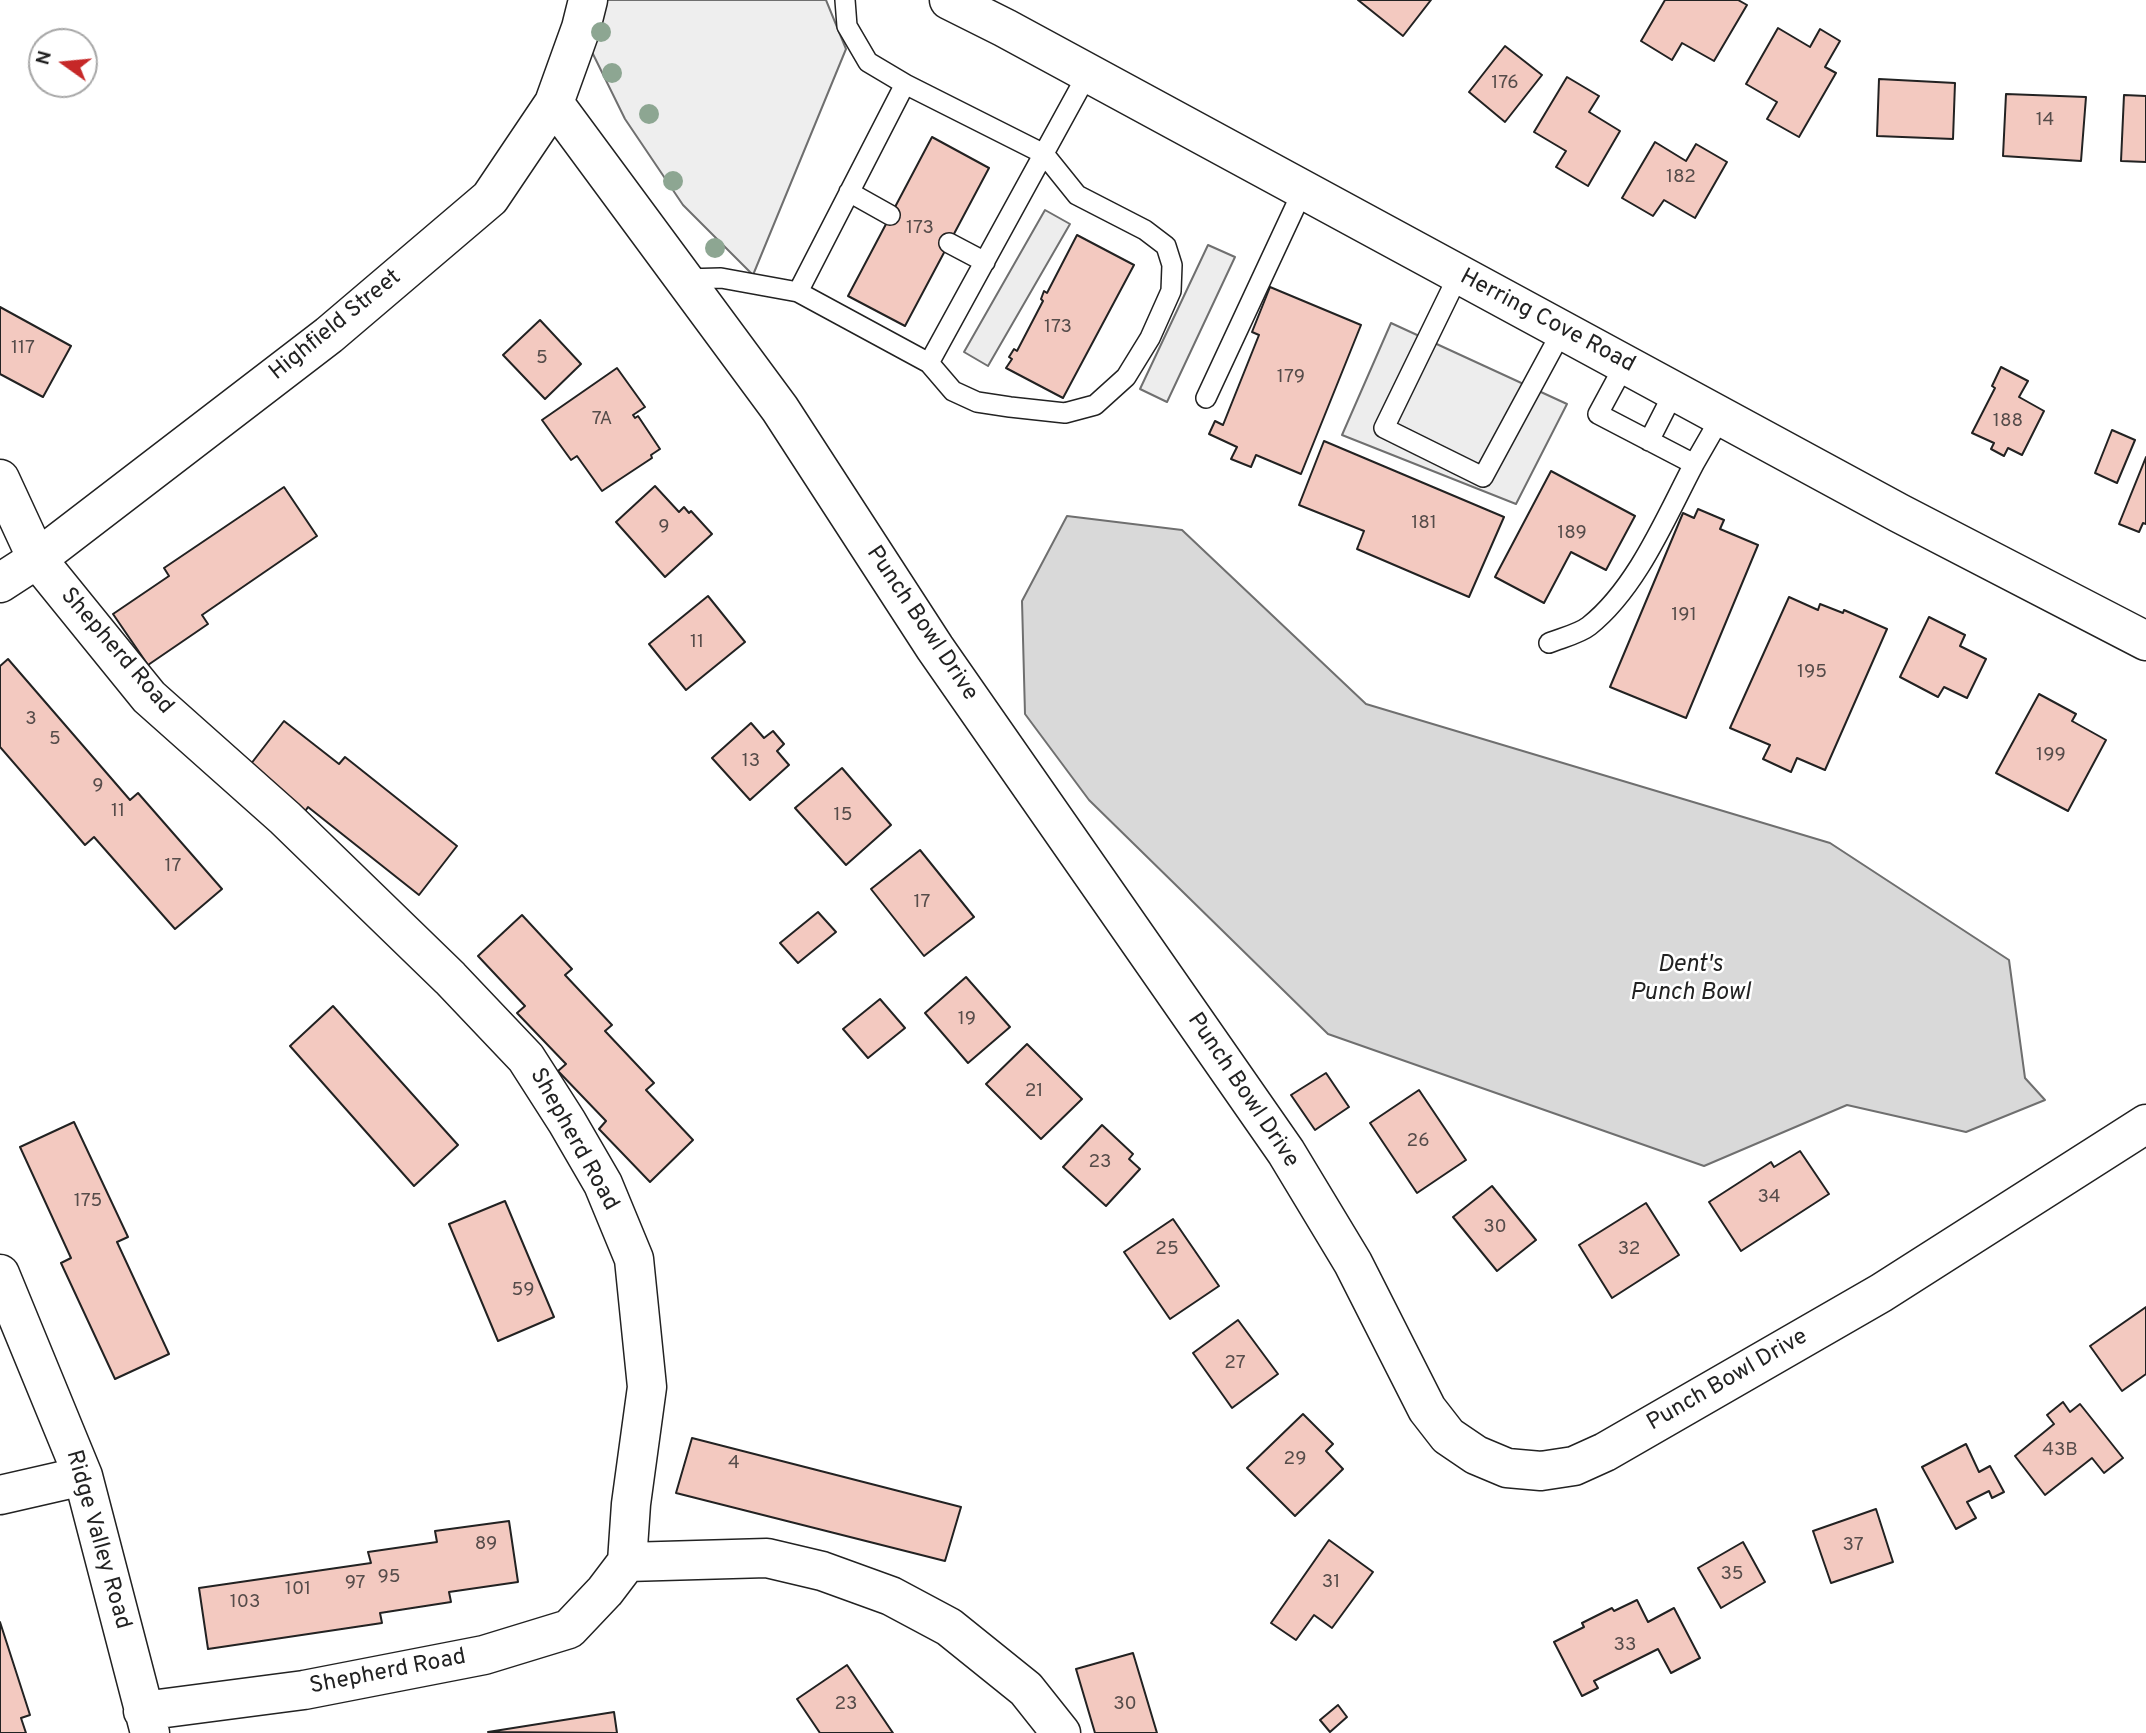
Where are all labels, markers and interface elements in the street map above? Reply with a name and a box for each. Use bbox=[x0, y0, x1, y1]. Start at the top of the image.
north arrow bbox=[28, 28, 98, 98]
text: N bbox=[31, 48, 58, 68]
house number: 176 bbox=[1491, 73, 1519, 95]
house number: 14 bbox=[2036, 110, 2054, 132]
house number: 182 bbox=[1666, 167, 1696, 189]
house number: 173 bbox=[906, 218, 934, 240]
street label: Highfield Street bbox=[265, 264, 407, 388]
street label: Herring Cove Road bbox=[1455, 264, 1639, 380]
house number: 173 bbox=[1044, 317, 1072, 339]
house number: 117 bbox=[11, 338, 35, 360]
house number: 5 bbox=[536, 348, 548, 370]
house number: 179 bbox=[1277, 367, 1305, 389]
house number: 7A bbox=[592, 409, 612, 431]
house number: 188 bbox=[1993, 411, 2023, 433]
house number: 181 bbox=[1411, 513, 1437, 535]
house number: 9 bbox=[658, 517, 670, 539]
house number: 189 bbox=[1557, 523, 1587, 545]
street label: Punch Bowl Drive bbox=[859, 541, 983, 707]
street label: Shepherd Road bbox=[54, 583, 178, 721]
house number: 191 bbox=[1671, 605, 1697, 627]
house number: 11 bbox=[690, 632, 704, 654]
house number: 195 bbox=[1797, 662, 1827, 684]
house number: 3 bbox=[25, 709, 37, 731]
house number: 5 bbox=[49, 729, 61, 751]
house number: 199 bbox=[2036, 745, 2066, 767]
house number: 13 bbox=[742, 751, 760, 773]
house number: 9 bbox=[92, 776, 104, 798]
house number: 11 bbox=[111, 801, 125, 823]
house number: 15 bbox=[834, 805, 852, 827]
house number: 17 bbox=[165, 856, 181, 878]
house number: 17 bbox=[914, 892, 930, 914]
water label: Dent's Punch Bowl bbox=[1630, 952, 1750, 1008]
street label: Punch Bowl Drive bbox=[1180, 1008, 1304, 1174]
house number: 19 bbox=[958, 1009, 976, 1031]
street label: Shepherd Road bbox=[523, 1064, 623, 1216]
house number: 21 bbox=[1025, 1081, 1043, 1103]
house number: 26 bbox=[1407, 1131, 1429, 1153]
house number: 23 bbox=[1088, 1152, 1112, 1174]
house number: 34 bbox=[1757, 1187, 1781, 1209]
house number: 175 bbox=[74, 1191, 102, 1213]
house number: 30 bbox=[1483, 1217, 1507, 1239]
house number: 25 bbox=[1155, 1239, 1179, 1261]
house number: 32 bbox=[1618, 1239, 1640, 1261]
house number: 59 bbox=[512, 1280, 534, 1302]
street label: Punch Bowl Drive bbox=[1643, 1324, 1813, 1438]
house number: 27 bbox=[1224, 1353, 1246, 1375]
house number: 43B bbox=[2042, 1440, 2078, 1462]
street label: Ridge Valley Road bbox=[58, 1447, 136, 1633]
house number: 29 bbox=[1284, 1449, 1306, 1471]
house number: 4 bbox=[728, 1453, 740, 1475]
house number: 89 bbox=[475, 1534, 497, 1556]
house number: 37 bbox=[1842, 1535, 1864, 1557]
house number: 35 bbox=[1720, 1564, 1744, 1586]
house number: 95 bbox=[377, 1567, 401, 1589]
house number: 31 bbox=[1322, 1572, 1340, 1594]
house number: 97 bbox=[345, 1573, 365, 1595]
house number: 101 bbox=[285, 1579, 311, 1601]
house number: 103 bbox=[230, 1592, 260, 1614]
house number: 33 bbox=[1614, 1635, 1636, 1657]
street label: Shepherd Road bbox=[308, 1644, 468, 1702]
house number: 23 bbox=[834, 1694, 858, 1716]
house number: 30 bbox=[1113, 1694, 1137, 1716]

